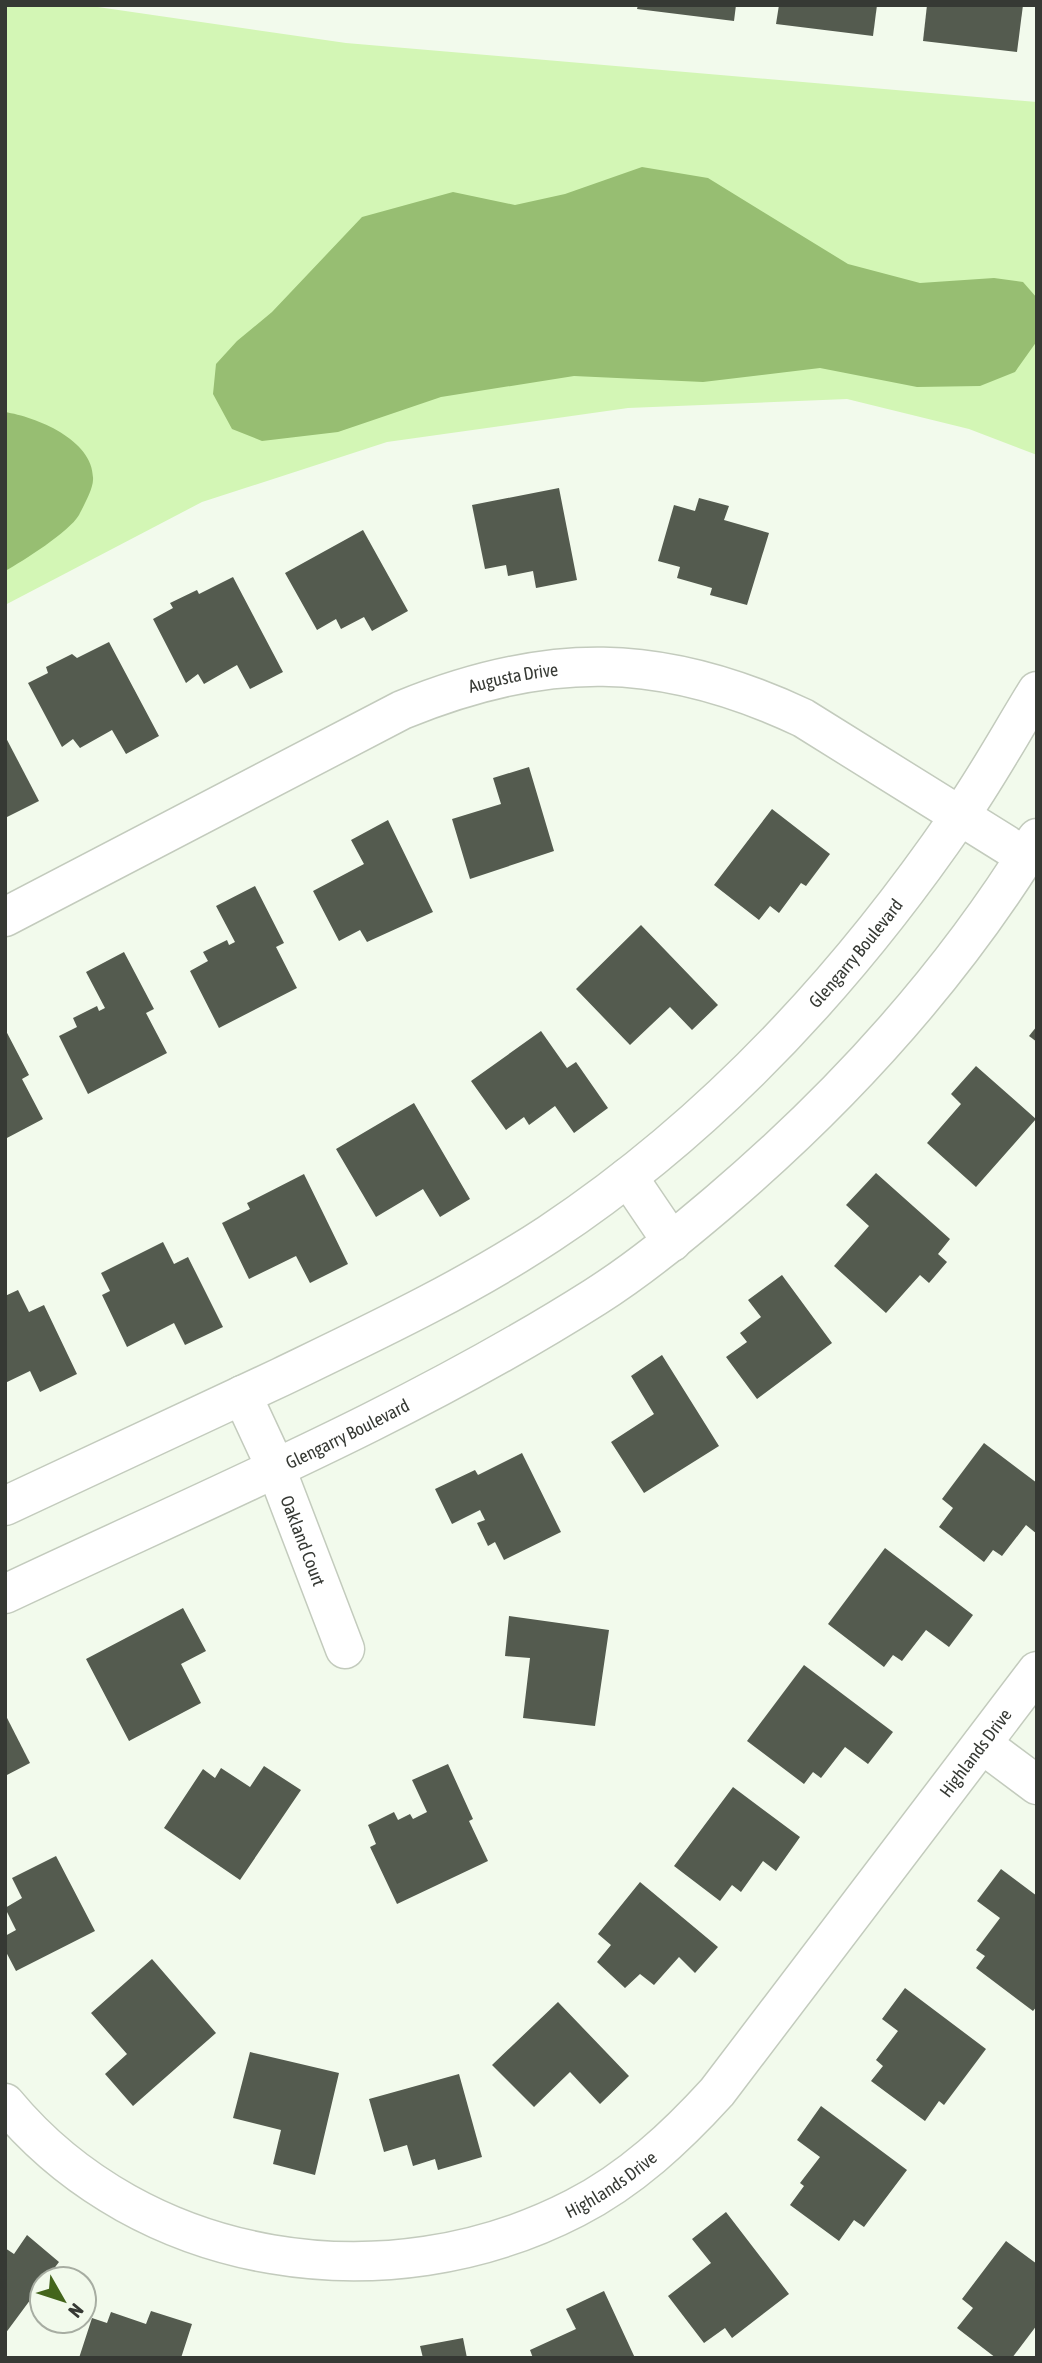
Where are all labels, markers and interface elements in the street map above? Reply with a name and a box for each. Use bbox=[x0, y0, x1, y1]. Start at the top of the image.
street label: Augusta Drive bbox=[466, 658, 559, 696]
street label: Glengarry Boulevard bbox=[804, 894, 907, 1012]
street label: Glengarry Boulevard bbox=[282, 1394, 413, 1473]
street label: Oakland Court bbox=[277, 1492, 330, 1589]
street label: Highlands Drive bbox=[935, 1704, 1015, 1801]
street label: Highlands Drive bbox=[561, 2146, 660, 2222]
north arrow bbox=[28, 2265, 98, 2335]
text: N bbox=[64, 2299, 88, 2322]

